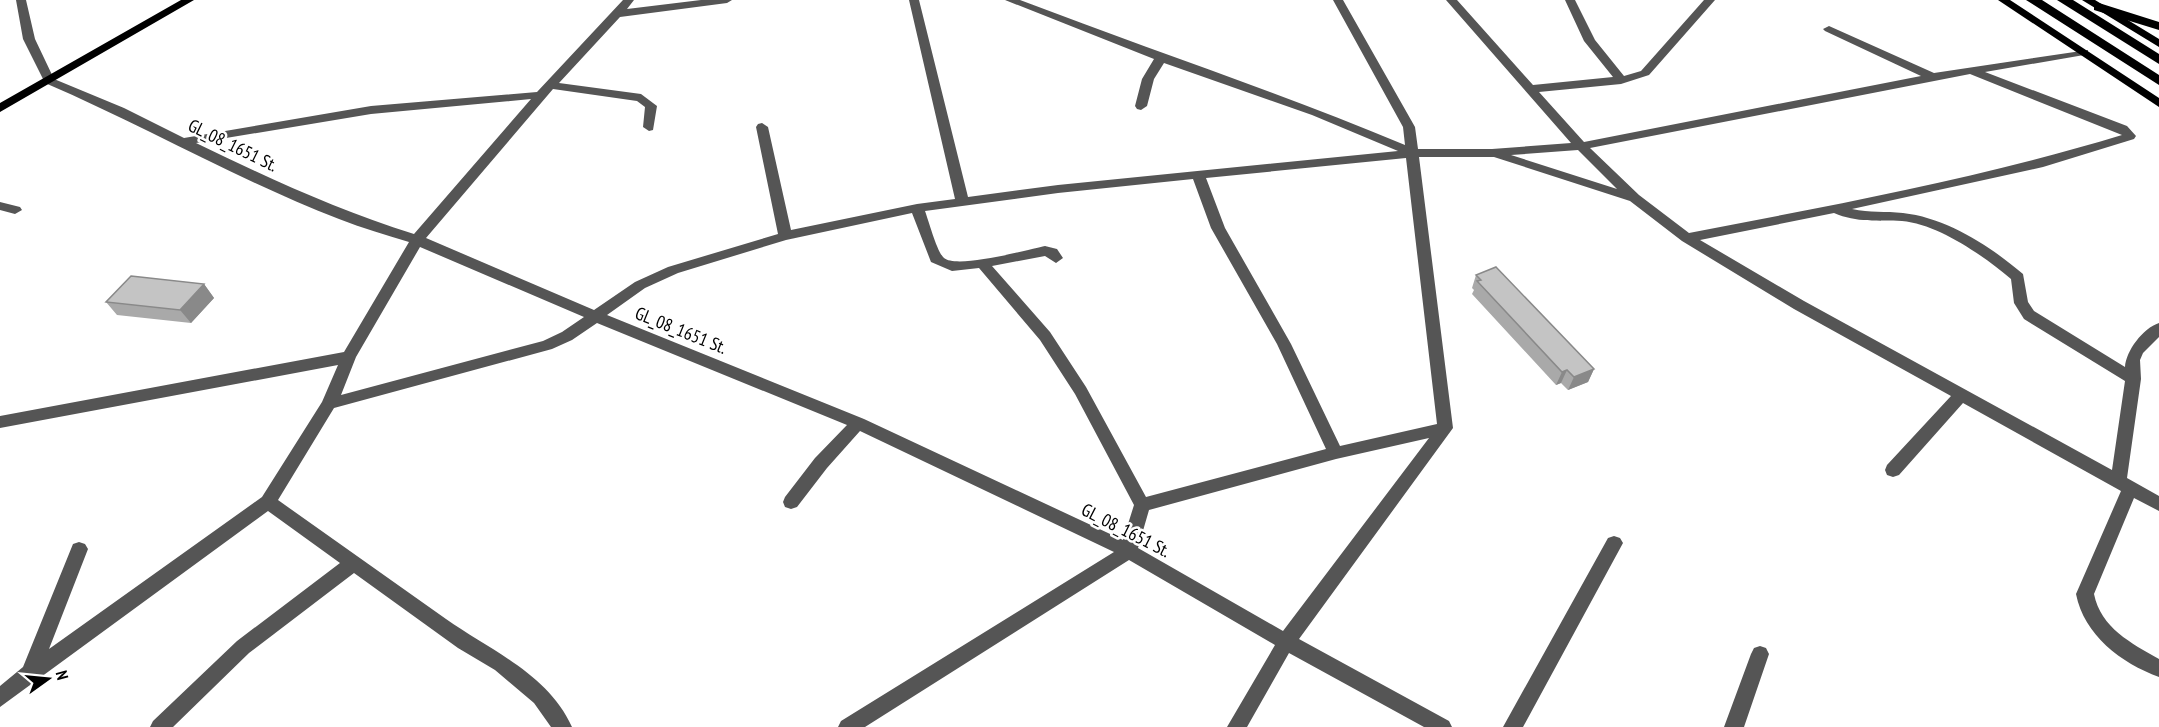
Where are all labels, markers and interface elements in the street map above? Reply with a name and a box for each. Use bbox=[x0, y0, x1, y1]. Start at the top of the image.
street label: GL_08_1651 St. bbox=[185, 113, 281, 177]
street label: GL_08_1651 St. bbox=[632, 301, 730, 359]
street label: GL_08_1651 St. bbox=[1078, 498, 1174, 562]
north arrow bbox=[18, 649, 78, 709]
text: N bbox=[52, 668, 73, 682]

